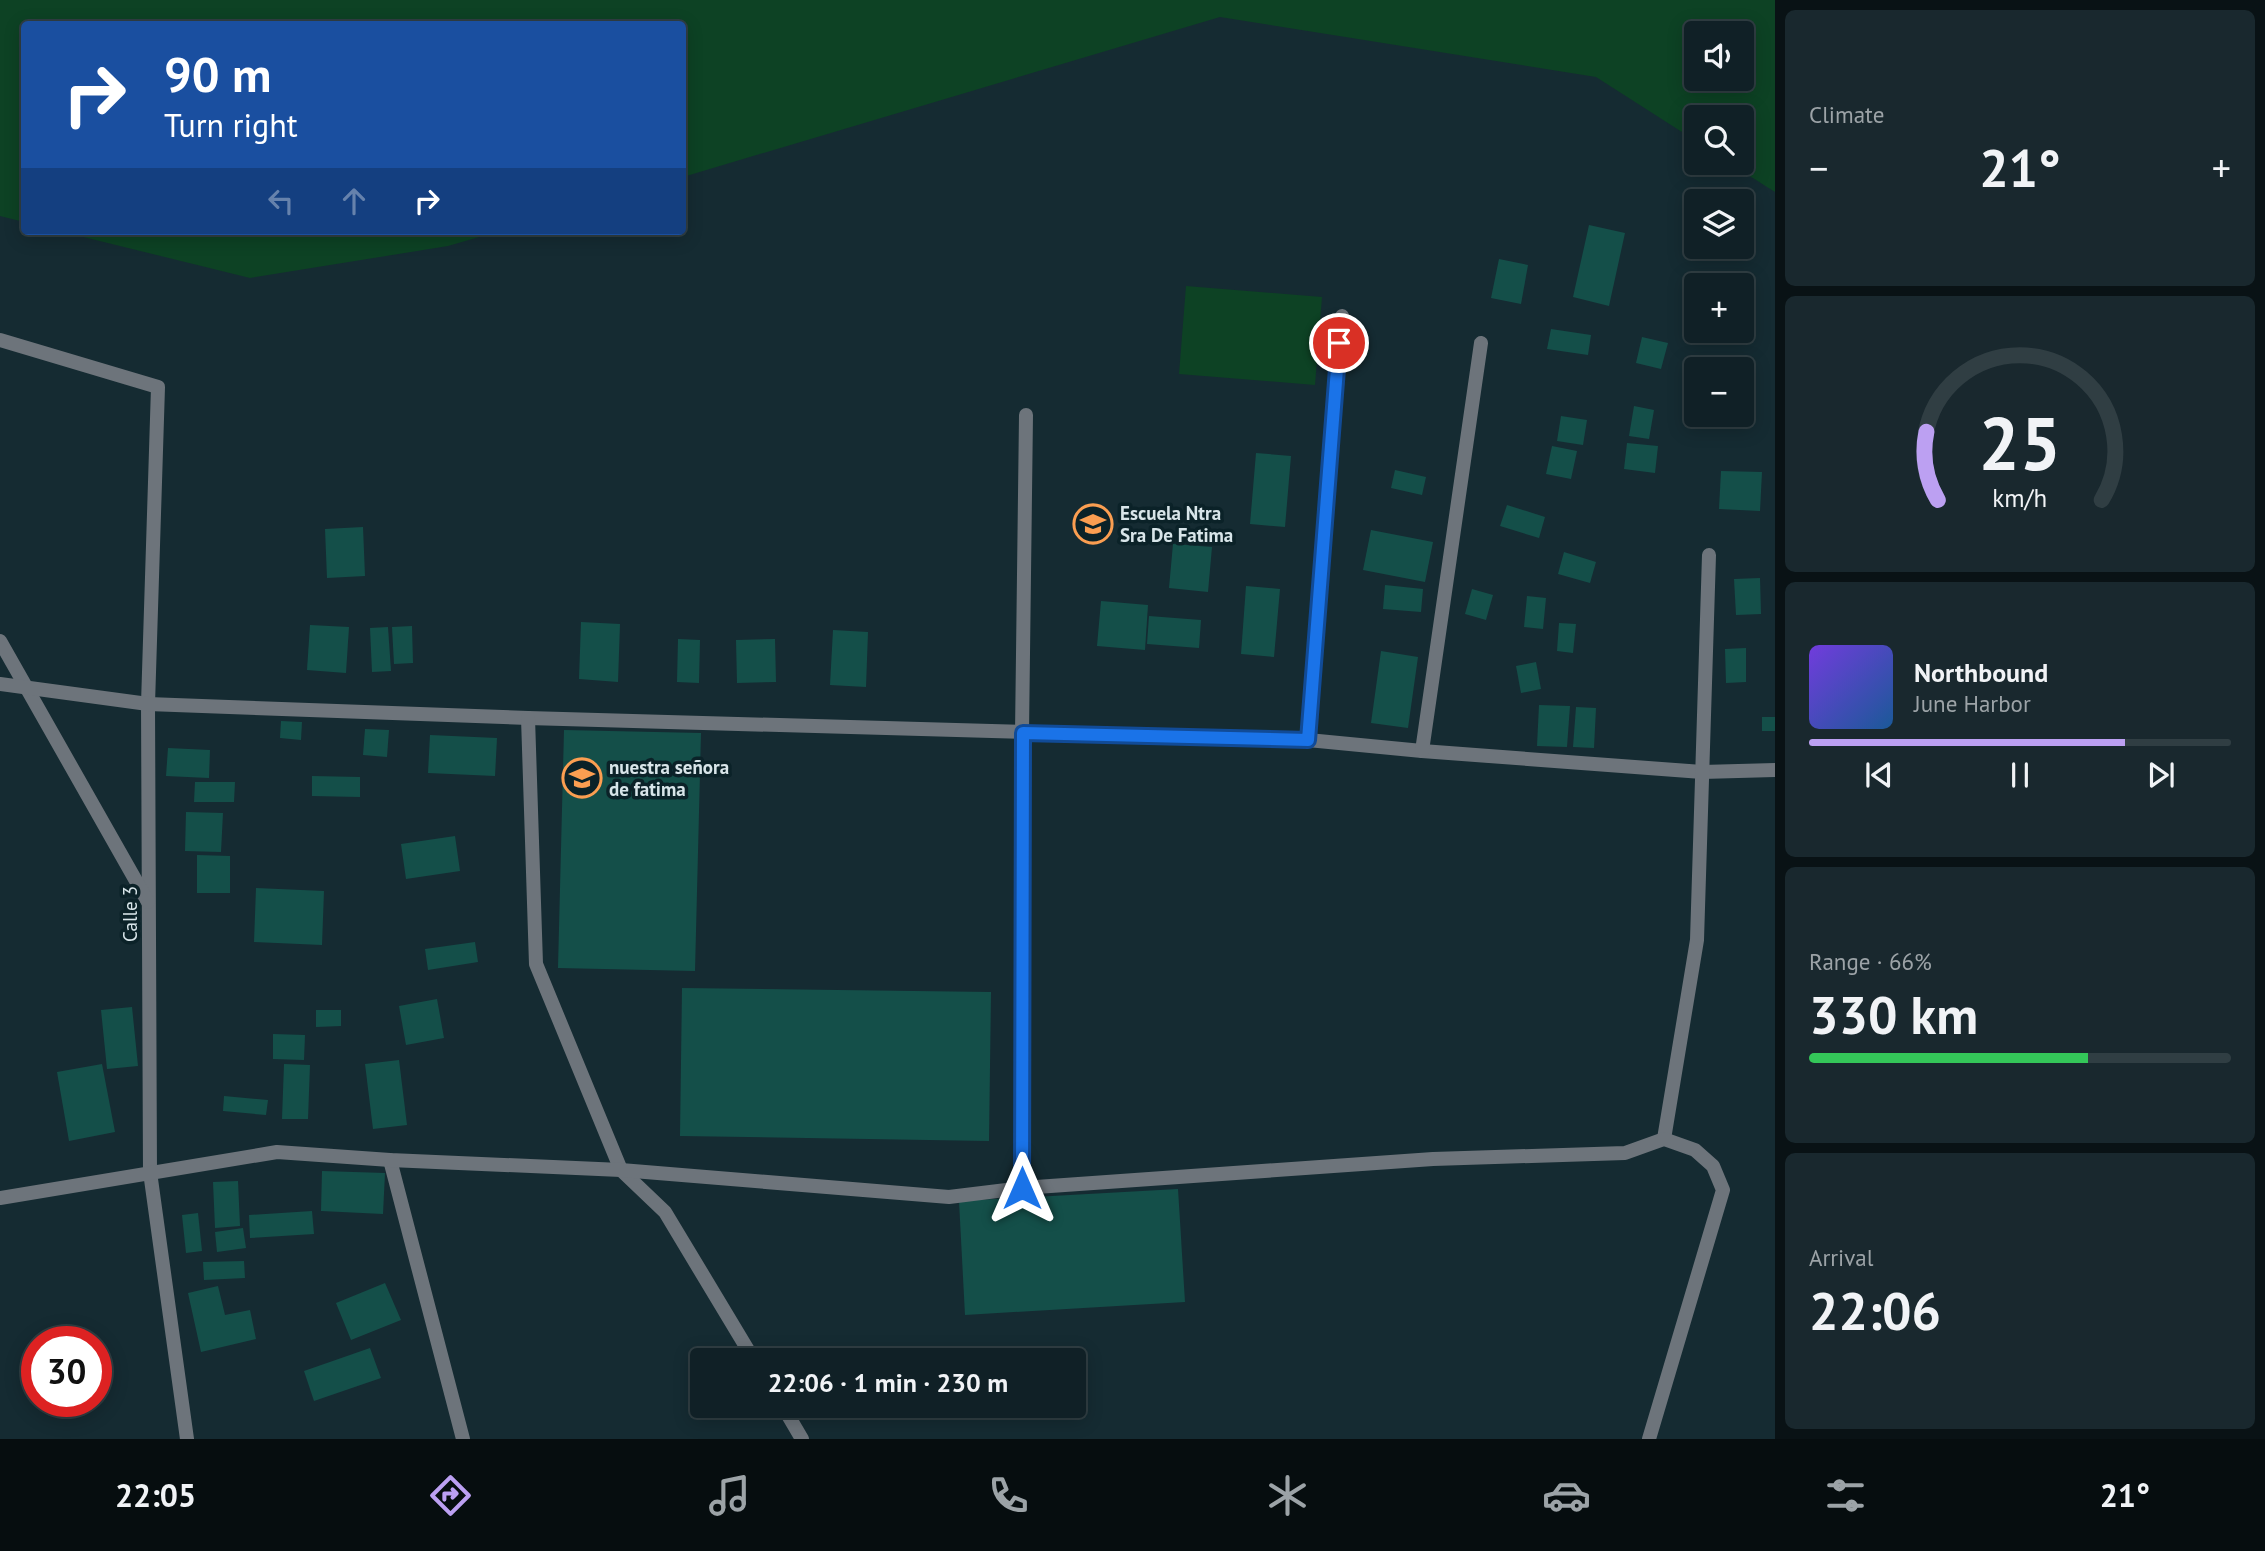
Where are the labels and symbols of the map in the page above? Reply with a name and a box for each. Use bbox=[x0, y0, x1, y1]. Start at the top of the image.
pin bbox=[1309, 313, 1369, 373]
place label: Escuela Ntra Sra De Fatima bbox=[1120, 501, 1233, 547]
school or university icon: Escuela Ntra Sra De Fatima bbox=[1072, 503, 1114, 545]
place label: nuestra señora de fatima bbox=[609, 755, 729, 801]
school or university icon: nuestra señora de fatima bbox=[561, 757, 603, 799]
street label: Calle 3 bbox=[118, 886, 142, 942]
position arrow bbox=[985, 1151, 1059, 1225]
speed limit sign: 30 bbox=[21, 1326, 112, 1417]

